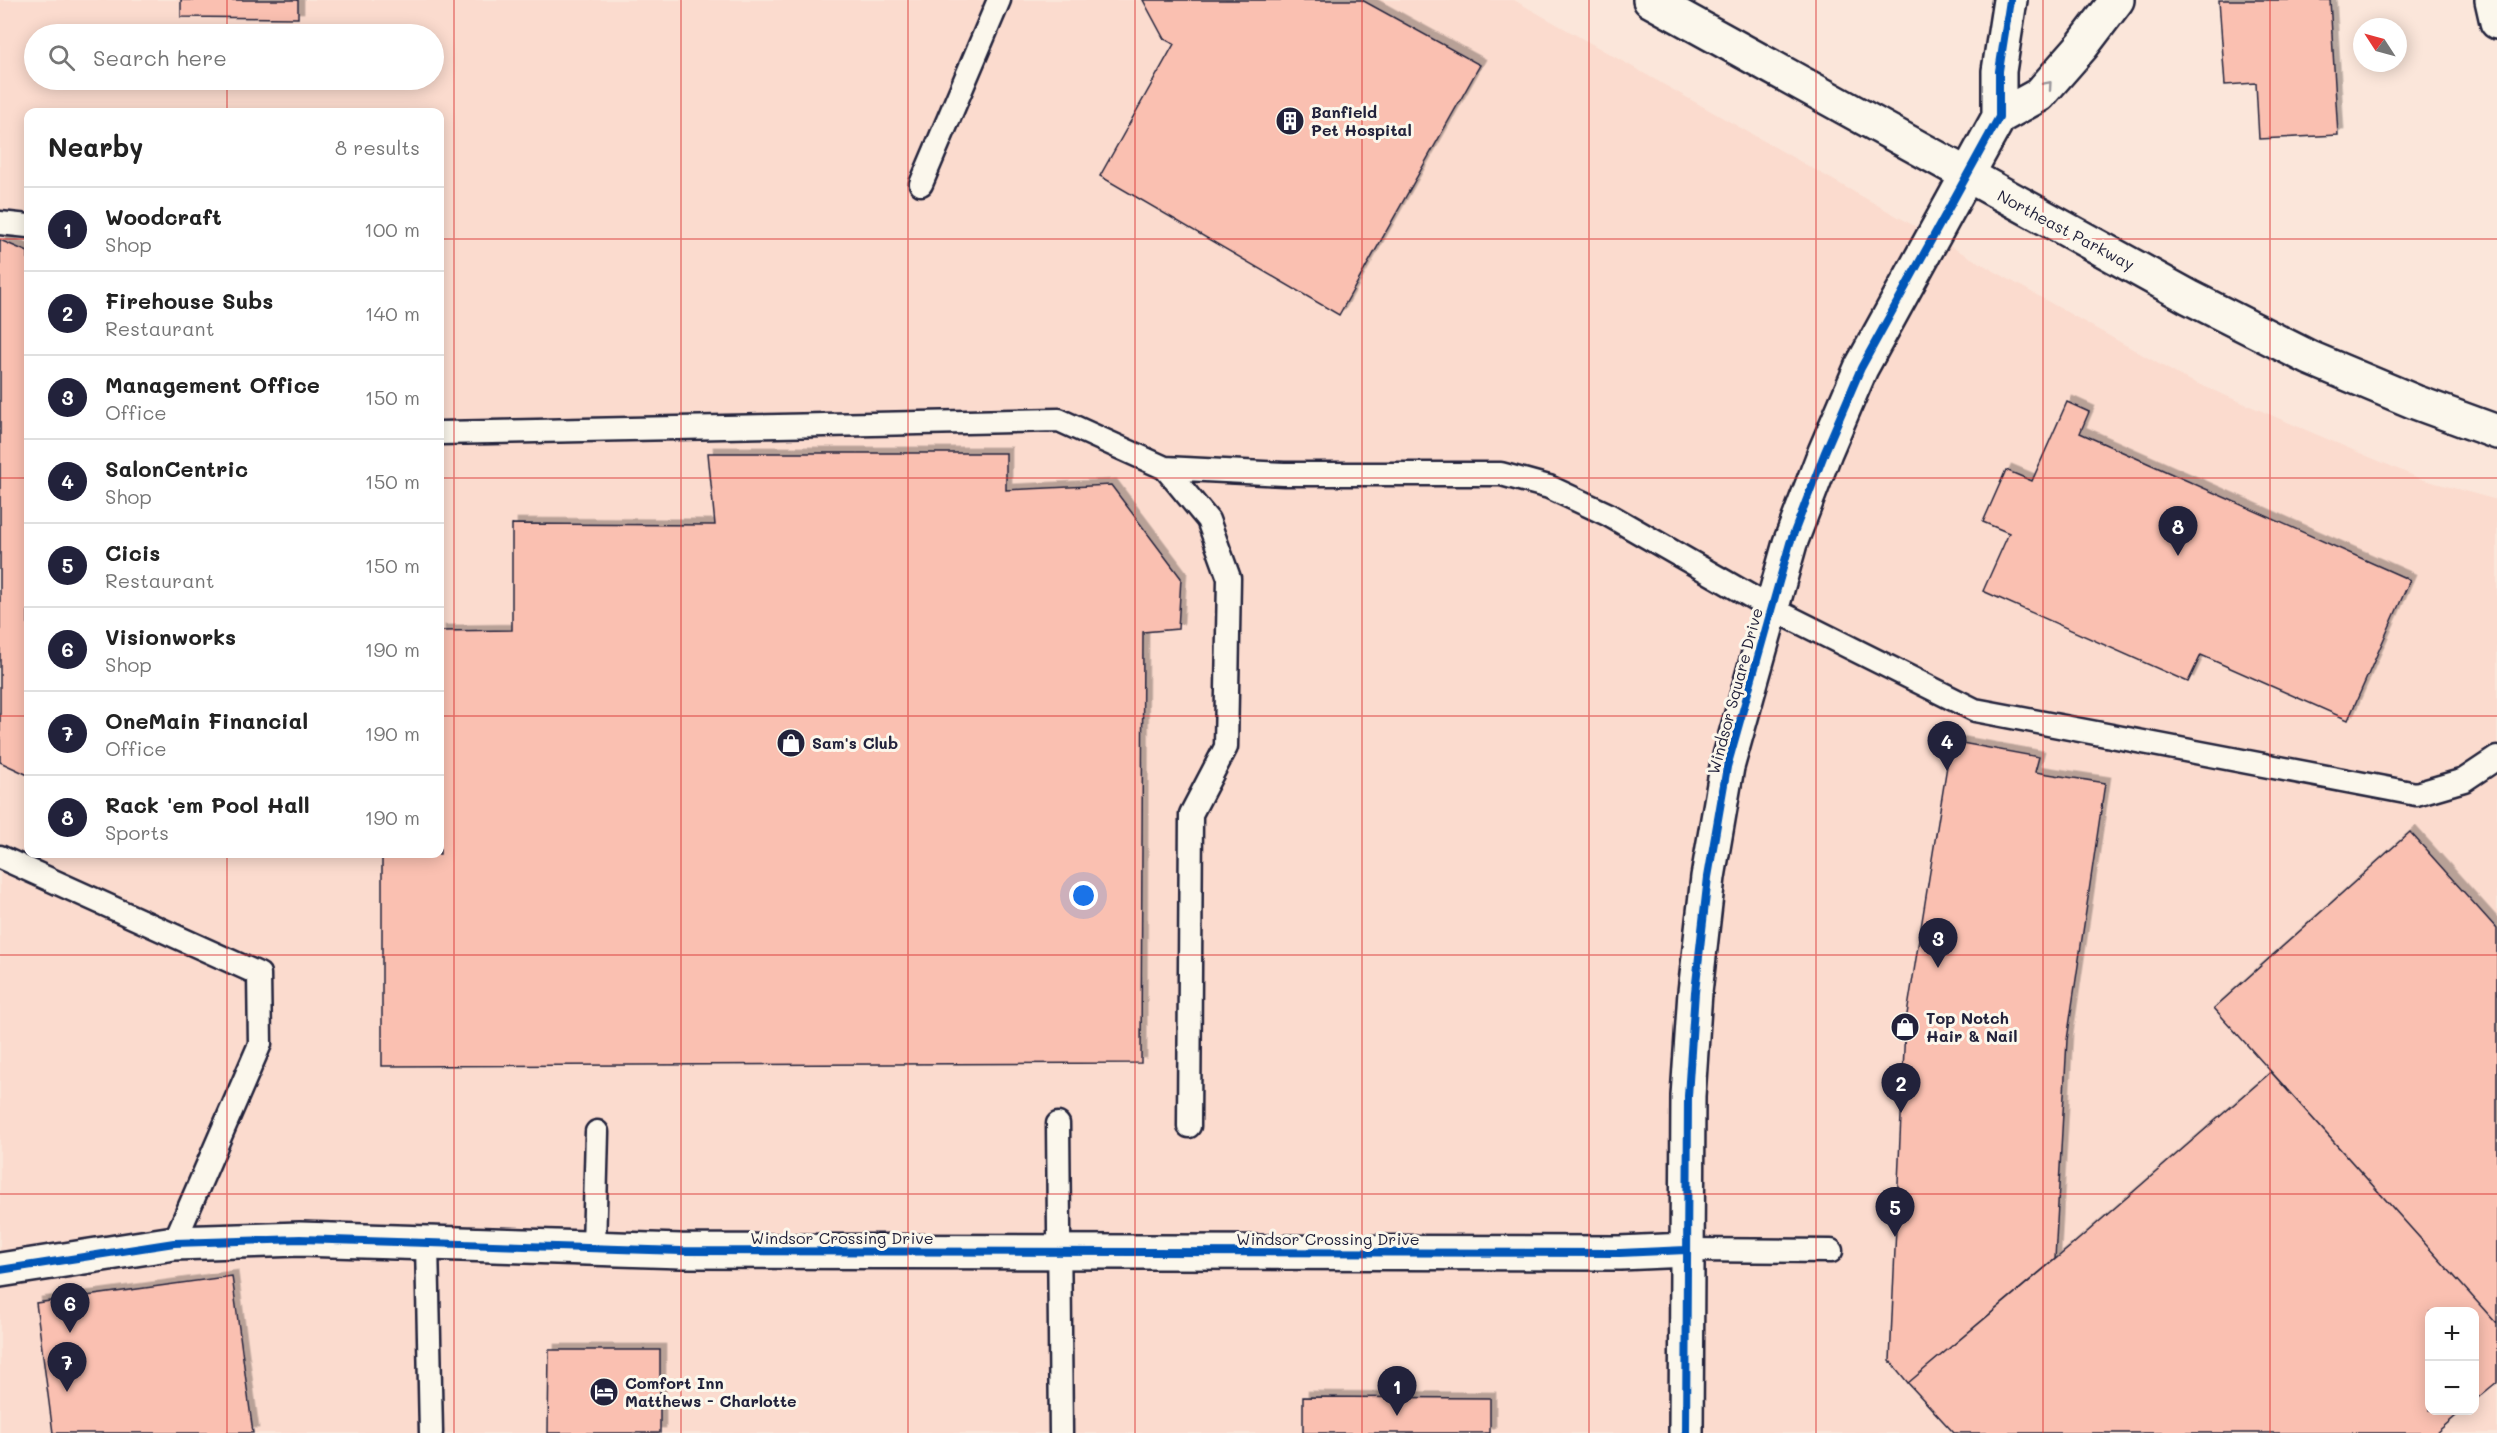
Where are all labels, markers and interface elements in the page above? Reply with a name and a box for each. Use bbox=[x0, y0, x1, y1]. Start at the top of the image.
north arrow bbox=[2353, 18, 2407, 72]
search box bbox=[24, 24, 444, 90]
icon: search bbox=[45, 41, 78, 74]
text: Search here bbox=[93, 43, 227, 72]
one-way arrow bbox=[2040, 81, 2051, 92]
place label: Banfield Pet Hospital bbox=[1311, 101, 1412, 140]
building icon: Banfield Pet Hospital bbox=[1274, 105, 1306, 137]
text: Nearby bbox=[48, 130, 143, 164]
text: 8 results bbox=[335, 134, 420, 160]
street label: Northeast Parkway bbox=[1994, 185, 2138, 275]
text: Woodcraft bbox=[105, 202, 222, 231]
text: 1 bbox=[63, 216, 72, 242]
text: 100 m bbox=[364, 216, 420, 242]
text: Shop bbox=[105, 231, 152, 257]
text: Firehouse Subs bbox=[105, 286, 273, 315]
text: 2 bbox=[62, 300, 73, 326]
text: 140 m bbox=[365, 300, 420, 326]
text: Restaurant bbox=[105, 315, 215, 341]
text: Management Office bbox=[105, 370, 320, 399]
text: 3 bbox=[62, 384, 74, 410]
text: 150 m bbox=[365, 384, 420, 410]
text: Office bbox=[105, 399, 167, 425]
text: SalonCentric bbox=[105, 454, 248, 483]
text: 4 bbox=[61, 468, 74, 494]
text: 150 m bbox=[365, 468, 420, 494]
text: Shop bbox=[105, 483, 152, 509]
pin: 8 bbox=[2158, 506, 2198, 556]
text: Cicis bbox=[105, 538, 160, 567]
text: 5 bbox=[62, 552, 73, 578]
text: 150 m bbox=[365, 552, 420, 578]
text: Restaurant bbox=[105, 567, 215, 593]
street label: Windsor Square Drive bbox=[1702, 605, 1767, 777]
text: Visionworks bbox=[105, 622, 236, 651]
text: 6 bbox=[61, 636, 74, 662]
text: 190 m bbox=[365, 636, 420, 662]
text: Shop bbox=[105, 651, 152, 677]
text: OneMain Financial bbox=[105, 706, 308, 735]
text: 7 bbox=[62, 720, 73, 746]
text: 190 m bbox=[365, 720, 420, 746]
pin: 4 bbox=[1928, 722, 1966, 771]
shop icon: Sam's Club bbox=[775, 727, 807, 759]
place label: Sam's Club bbox=[812, 732, 898, 753]
text: Office bbox=[105, 735, 167, 761]
text: Rack 'em Pool Hall bbox=[105, 790, 310, 819]
text: 8 bbox=[61, 804, 74, 830]
text: 190 m bbox=[365, 804, 420, 830]
text: Sports bbox=[105, 819, 169, 845]
your location bbox=[1069, 881, 1098, 910]
pin: 3 bbox=[1918, 918, 1958, 968]
place label: Top Notch Hair & Nail bbox=[1926, 1007, 2018, 1046]
shop icon: Top Notch Hair & Nail bbox=[1889, 1011, 1921, 1043]
pin: 2 bbox=[1882, 1064, 1920, 1113]
pin: 5 bbox=[1876, 1188, 1914, 1237]
street label: Windsor Crossing Drive bbox=[750, 1227, 934, 1248]
street label: Windsor Crossing Drive bbox=[1236, 1228, 1420, 1249]
pin: 6 bbox=[50, 1284, 90, 1333]
map controls bbox=[2425, 1307, 2479, 1415]
button: + bbox=[2425, 1307, 2479, 1361]
pin: 7 bbox=[48, 1342, 86, 1392]
button: − bbox=[2425, 1361, 2479, 1415]
pin: 1 bbox=[1378, 1366, 1416, 1416]
place label: Comfort Inn Matthews - Charlotte bbox=[625, 1372, 797, 1411]
hotel icon: Comfort Inn Matthews - Charlotte bbox=[588, 1376, 620, 1408]

